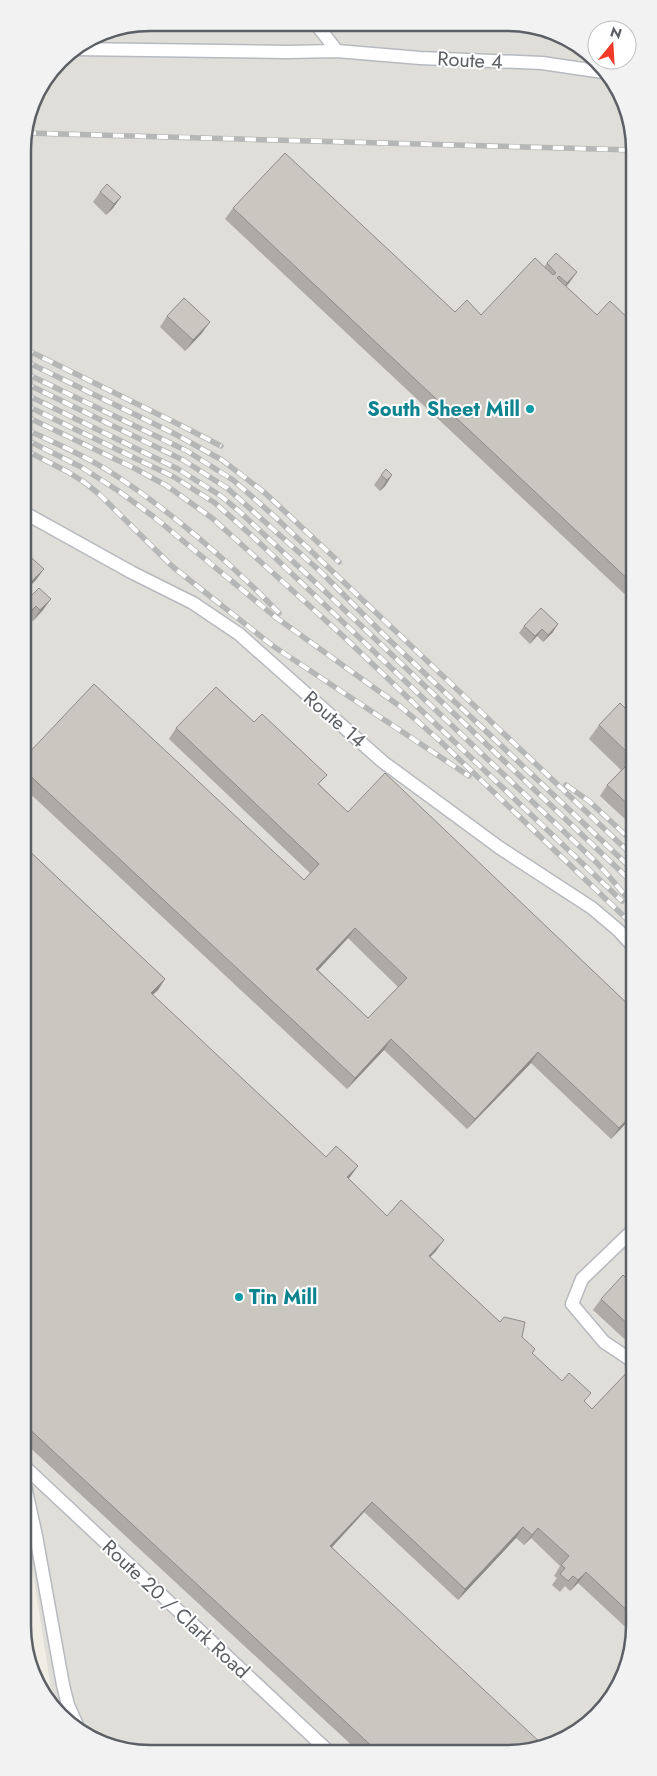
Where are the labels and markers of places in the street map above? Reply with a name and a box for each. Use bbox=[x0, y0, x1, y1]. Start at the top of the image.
place label: South Sheet Mill bbox=[367, 395, 520, 424]
marker: South Sheet Mill bbox=[524, 403, 536, 415]
place label: Tin Mill bbox=[249, 1283, 317, 1312]
marker: Tin Mill bbox=[233, 1291, 245, 1303]

